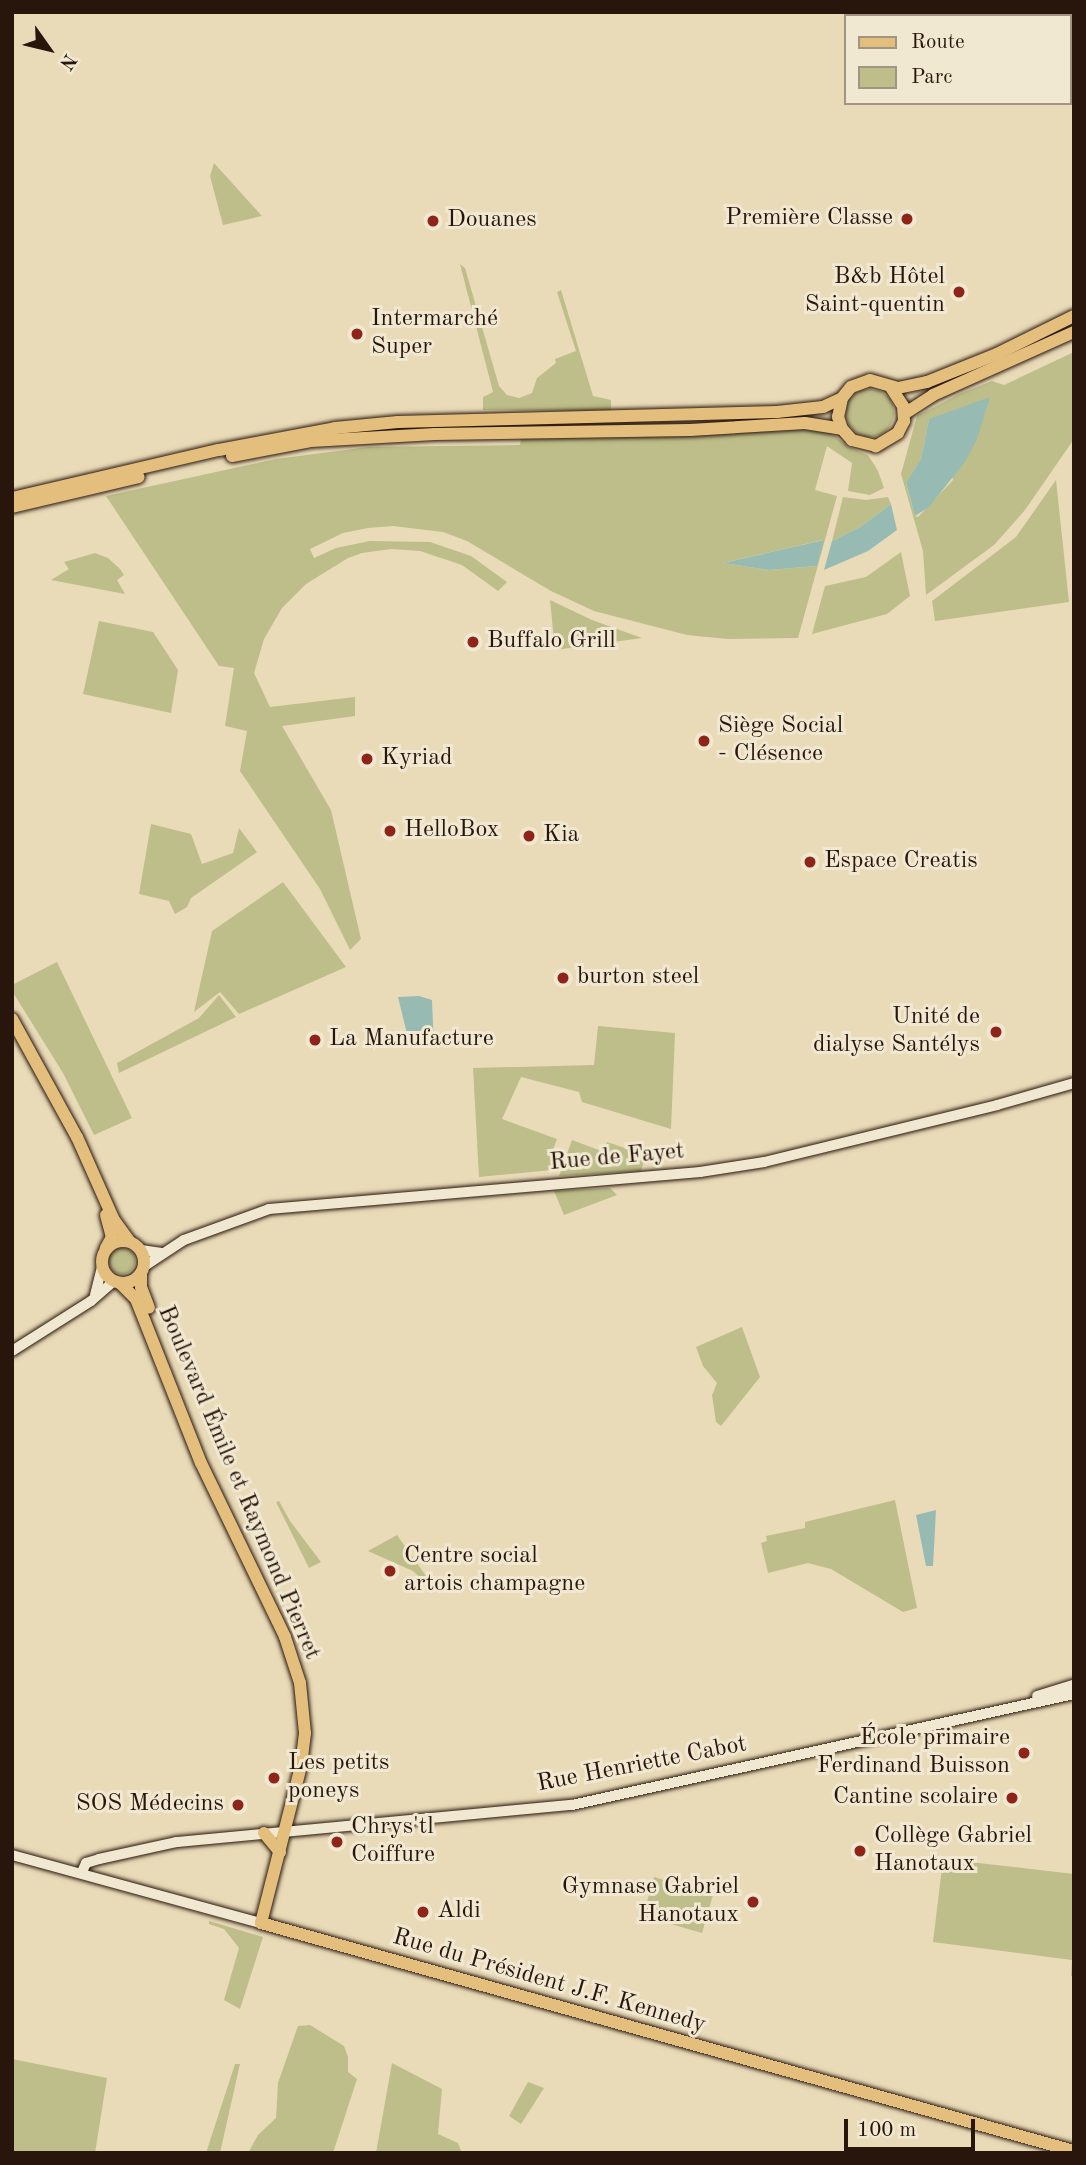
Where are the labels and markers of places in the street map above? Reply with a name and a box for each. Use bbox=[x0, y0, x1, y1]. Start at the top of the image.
place label: Première Classe bbox=[725, 205, 893, 233]
place label: Douanes bbox=[447, 207, 537, 235]
marker: Première Classe bbox=[899, 211, 915, 227]
marker: Douanes bbox=[425, 213, 441, 229]
place label: B&b Hôtel Saint-quentin bbox=[805, 264, 945, 320]
marker: B&b Hôtel Saint-quentin bbox=[951, 284, 967, 300]
place label: Intermarché Super bbox=[371, 306, 498, 362]
marker: Intermarché Super bbox=[349, 326, 365, 342]
place label: Buffalo Grill bbox=[487, 628, 616, 656]
marker: Buffalo Grill bbox=[465, 634, 481, 650]
place label: Siège Social - Clésence bbox=[718, 713, 843, 769]
marker: Siège Social - Clésence bbox=[696, 733, 712, 749]
place label: Kyriad bbox=[381, 745, 453, 773]
marker: Kyriad bbox=[359, 751, 375, 767]
place label: HelloBox bbox=[404, 817, 499, 845]
place label: Kia bbox=[543, 822, 579, 850]
marker: HelloBox bbox=[382, 823, 398, 839]
marker: Kia bbox=[521, 828, 537, 844]
place label: Espace Creatis bbox=[824, 848, 978, 876]
marker: Espace Creatis bbox=[802, 854, 818, 870]
place label: burton steel bbox=[577, 964, 699, 992]
marker: burton steel bbox=[555, 970, 571, 986]
place label: Unité de dialyse Santélys bbox=[813, 1004, 980, 1060]
marker: Unité de dialyse Santélys bbox=[986, 1022, 1006, 1042]
place label: La Manufacture bbox=[329, 1026, 494, 1054]
marker: La Manufacture bbox=[307, 1032, 323, 1048]
place label: Centre social artois champagne bbox=[404, 1543, 585, 1599]
marker: Centre social artois champagne bbox=[382, 1563, 398, 1579]
place label: École primaire Ferdinand Buisson bbox=[817, 1725, 1010, 1781]
marker: École primaire Ferdinand Buisson bbox=[1016, 1745, 1032, 1761]
place label: Les petits poneys bbox=[288, 1750, 389, 1806]
marker: Les petits poneys bbox=[266, 1770, 282, 1786]
place label: Cantine scolaire bbox=[833, 1784, 998, 1812]
marker: Cantine scolaire bbox=[1004, 1790, 1020, 1806]
place label: SOS Médecins bbox=[76, 1791, 224, 1819]
marker: SOS Médecins bbox=[230, 1797, 246, 1813]
place label: Chrys'tl Coiffure bbox=[351, 1814, 435, 1870]
place label: Collège Gabriel Hanotaux bbox=[874, 1823, 1032, 1879]
marker: Chrys'tl Coiffure bbox=[329, 1834, 345, 1850]
marker: Collège Gabriel Hanotaux bbox=[852, 1843, 868, 1859]
place label: Gymnase Gabriel Hanotaux bbox=[562, 1874, 739, 1930]
marker: Gymnase Gabriel Hanotaux bbox=[745, 1894, 761, 1910]
place label: Aldi bbox=[437, 1898, 481, 1926]
marker: Aldi bbox=[415, 1904, 431, 1920]

